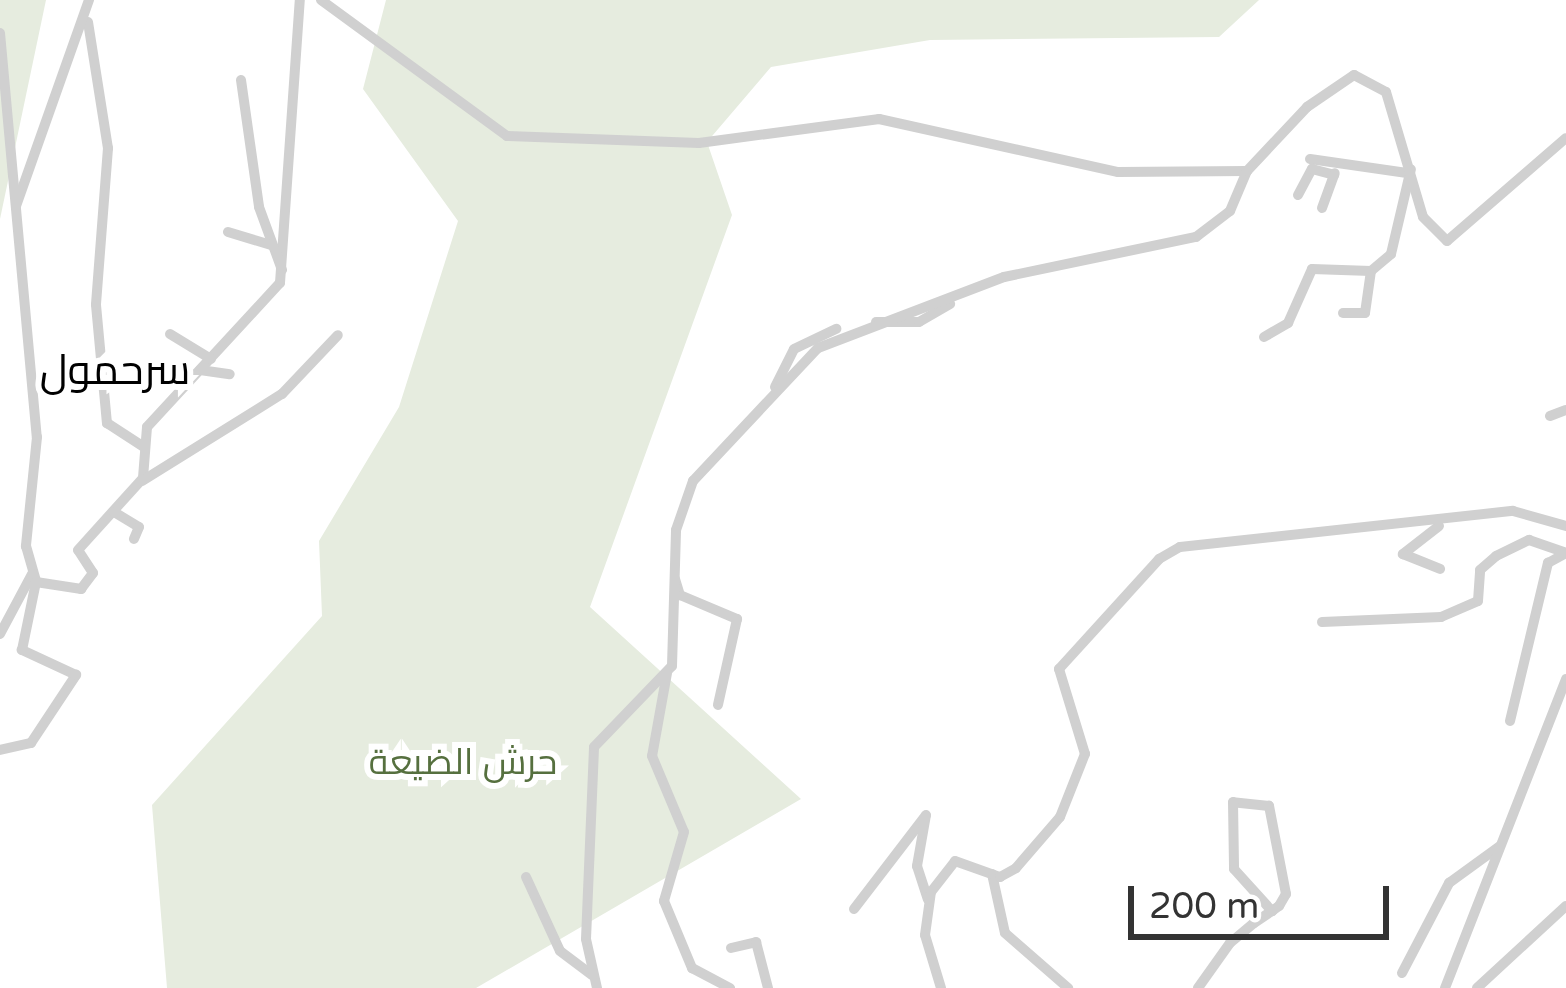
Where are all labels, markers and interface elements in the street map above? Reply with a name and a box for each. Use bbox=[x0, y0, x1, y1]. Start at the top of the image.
district label: سرحمول bbox=[40, 346, 190, 396]
park label: حرش الضيعة bbox=[369, 741, 557, 785]
scale bar bbox=[1134, 862, 1395, 936]
text: 200 m bbox=[1149, 885, 1259, 928]

